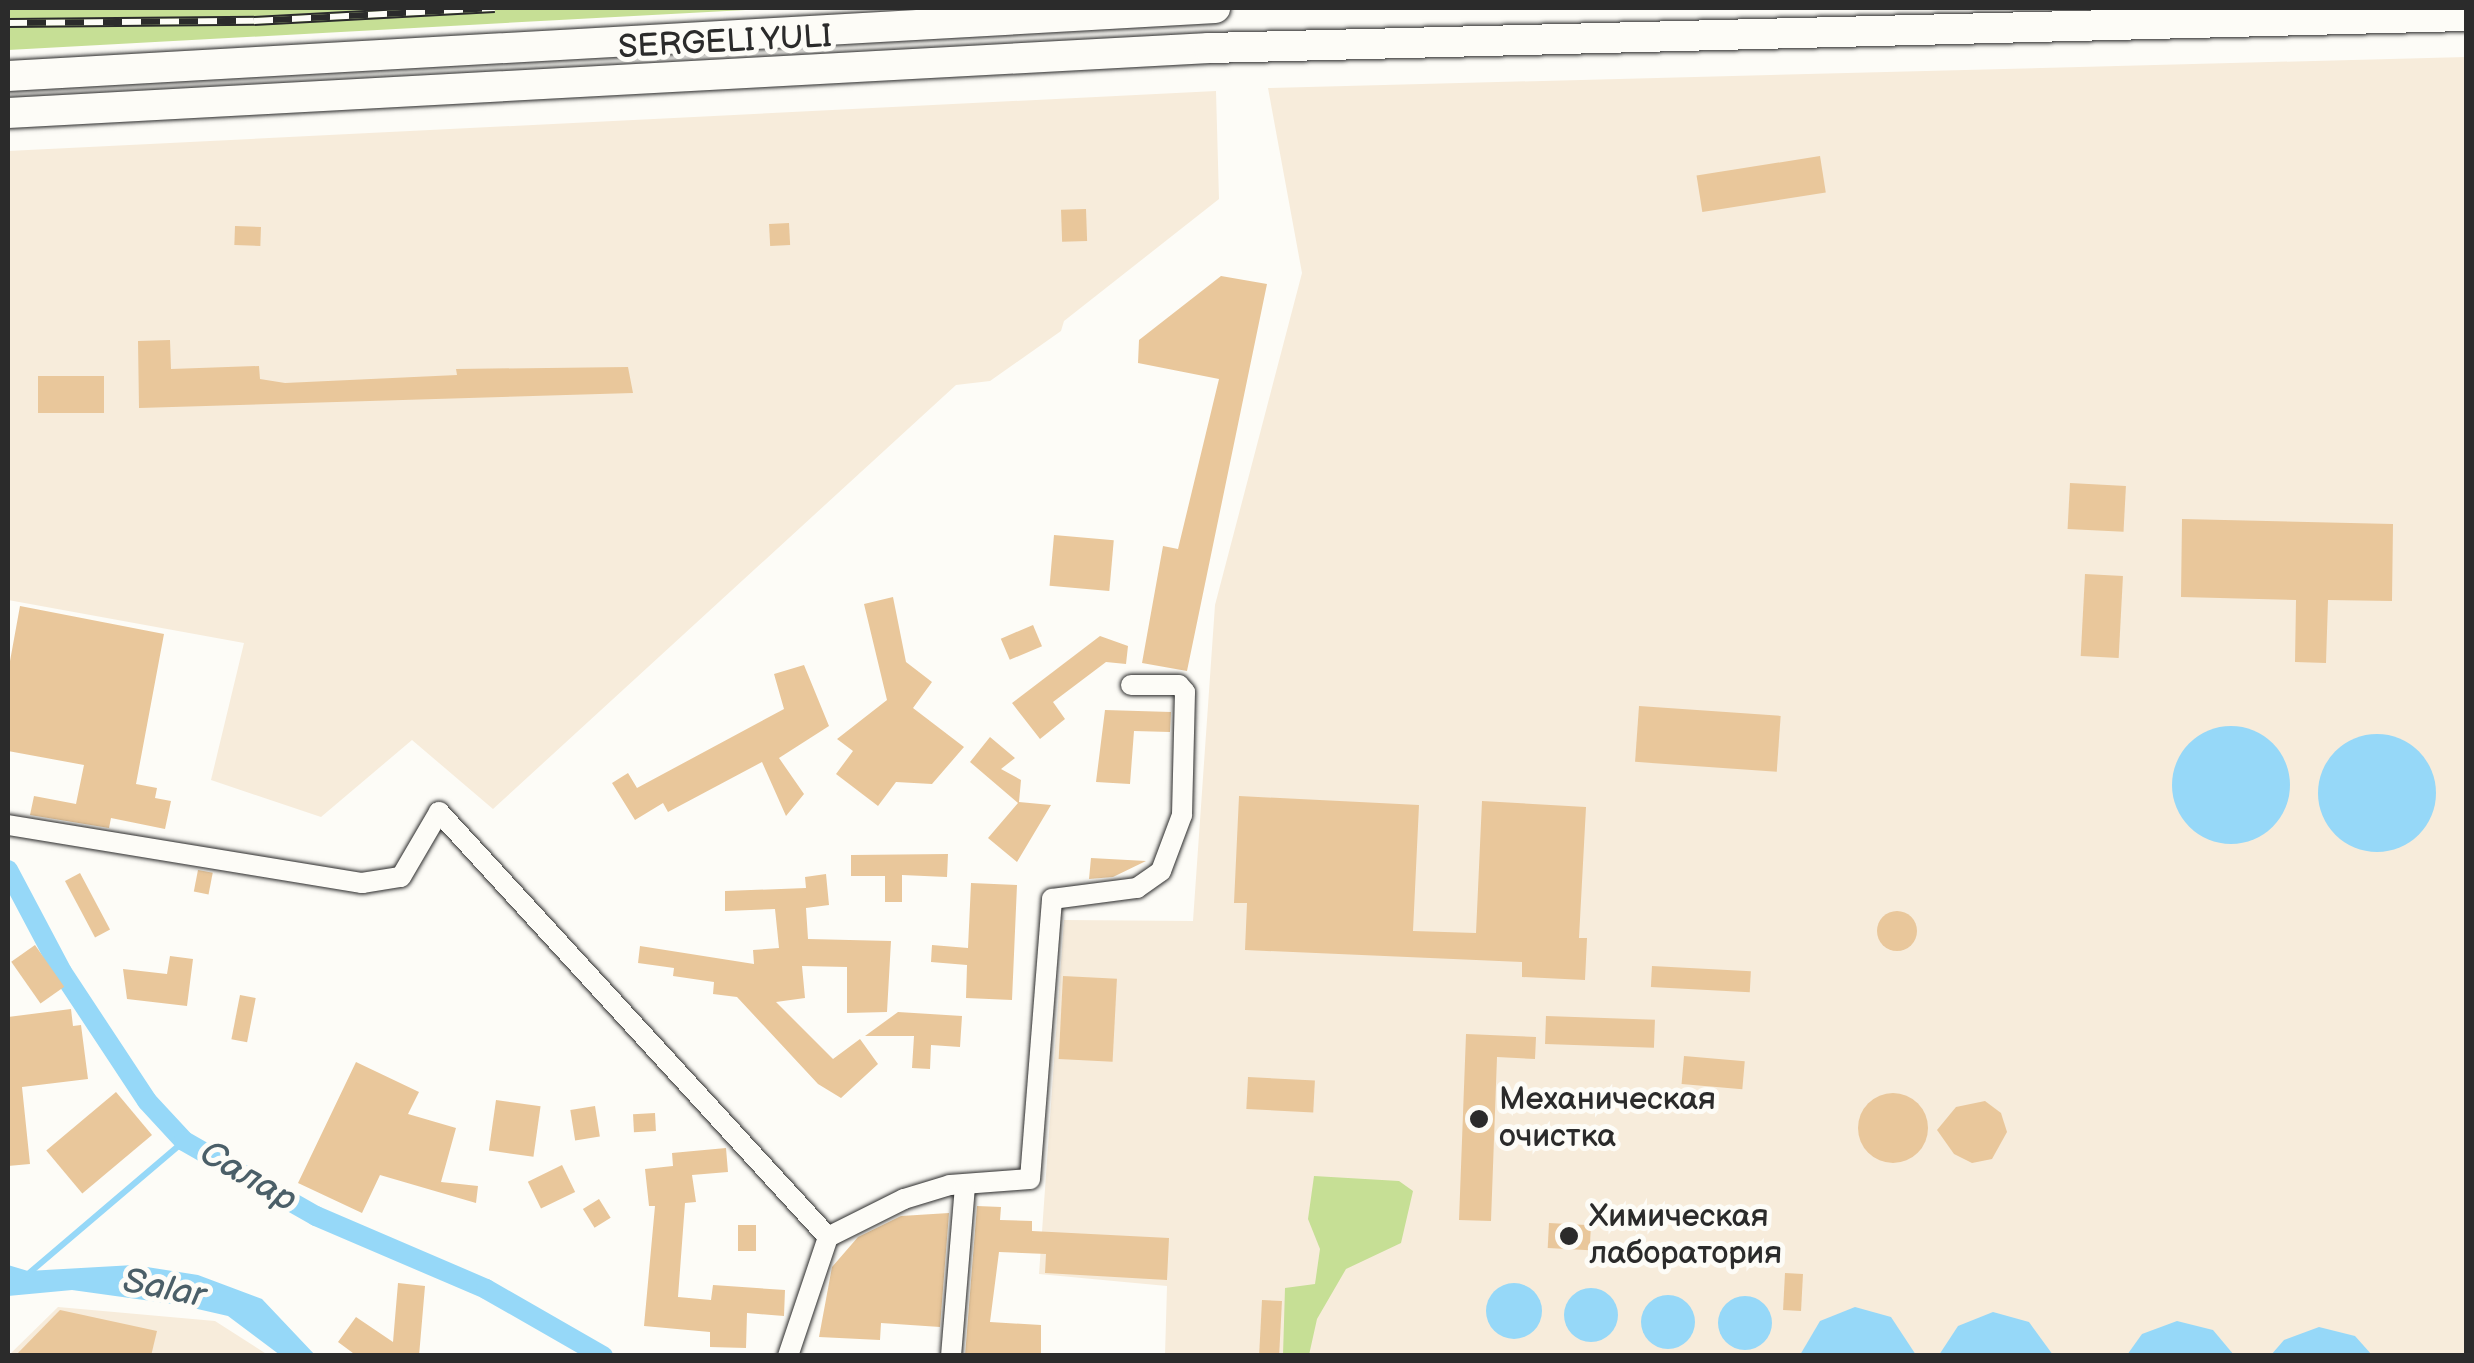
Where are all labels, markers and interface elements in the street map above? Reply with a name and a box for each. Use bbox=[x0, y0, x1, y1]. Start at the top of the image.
street label: SERGELI YULI bbox=[616, 18, 834, 68]
place label: Механическая очистка bbox=[1499, 1082, 1716, 1157]
marker: Механическая очистка bbox=[1468, 1108, 1490, 1130]
water label: Салар bbox=[192, 1133, 304, 1221]
place label: Химическая лаборатория bbox=[1589, 1199, 1782, 1274]
marker: Химическая лаборатория bbox=[1558, 1225, 1580, 1247]
water label: Salar bbox=[119, 1260, 209, 1318]

